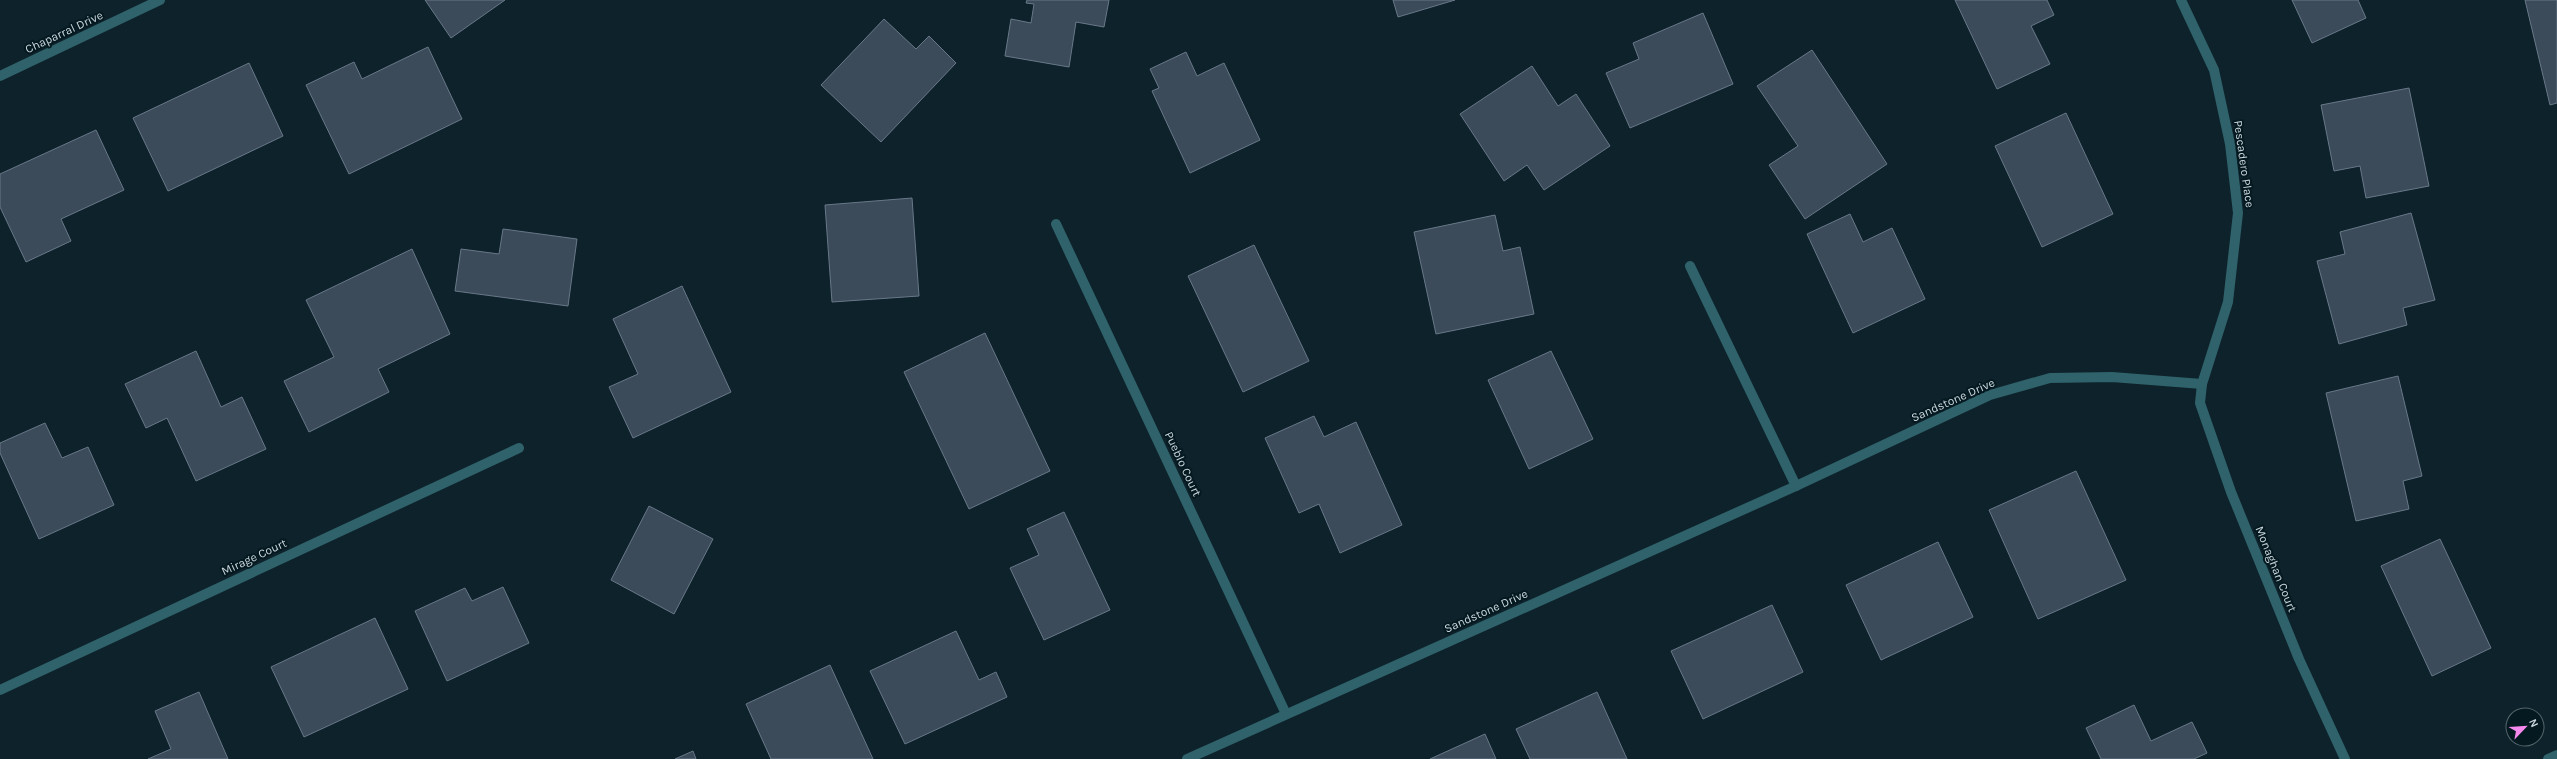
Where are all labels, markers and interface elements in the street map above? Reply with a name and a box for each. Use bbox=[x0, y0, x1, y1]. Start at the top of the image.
street label: Chaparral Drive bbox=[23, 8, 105, 56]
street label: Pescadero Place bbox=[2231, 120, 2257, 208]
street label: Sandstone Drive bbox=[1909, 375, 1997, 425]
street label: Pueblo Court bbox=[1162, 429, 1204, 499]
street label: Monaghan Court bbox=[2252, 524, 2300, 614]
street label: Mirage Court bbox=[219, 536, 289, 578]
street label: Sandstone Drive bbox=[1442, 586, 1530, 636]
north arrow bbox=[2505, 707, 2545, 747]
text: N bbox=[2526, 717, 2541, 729]

